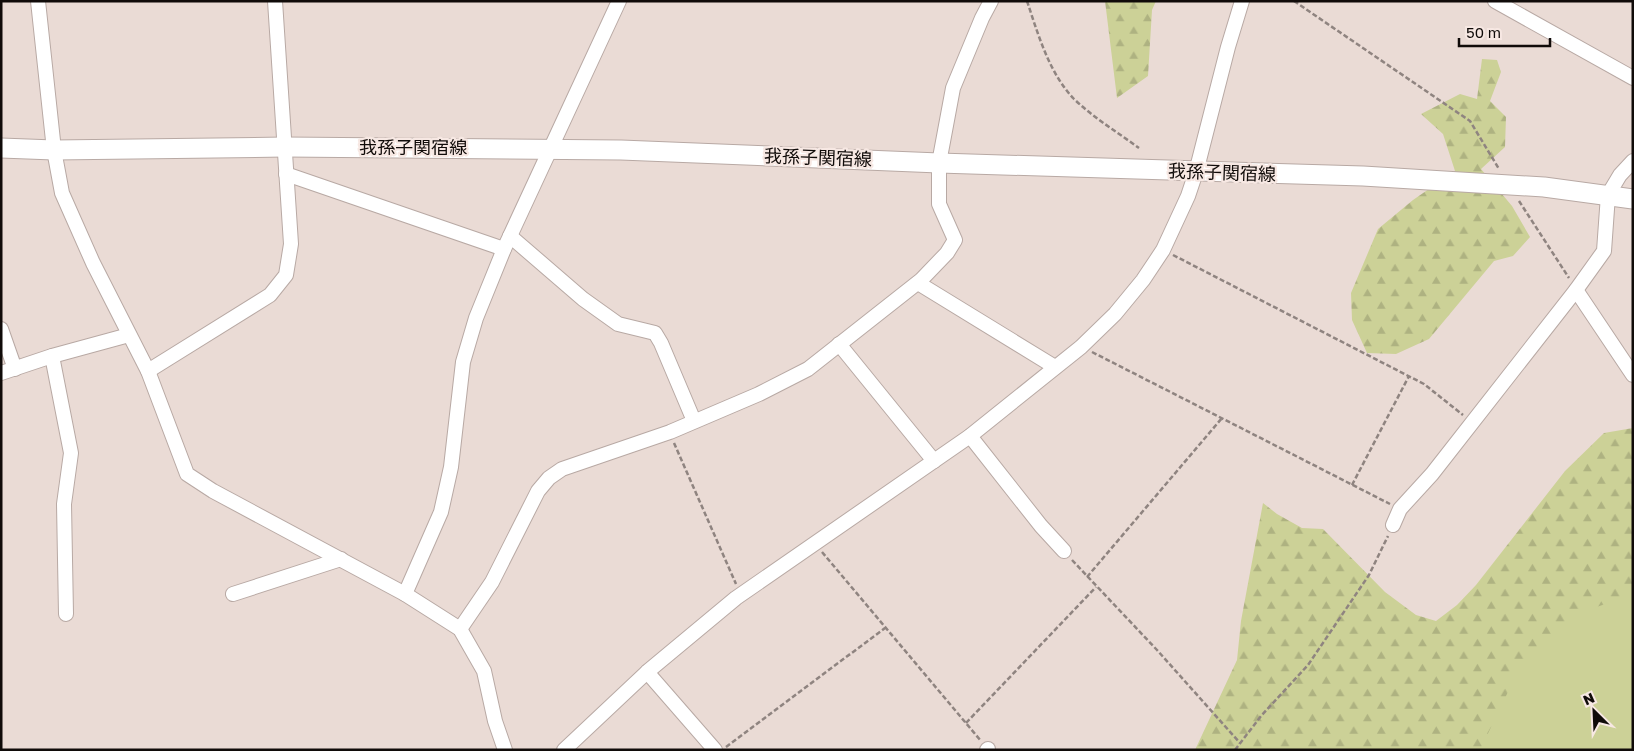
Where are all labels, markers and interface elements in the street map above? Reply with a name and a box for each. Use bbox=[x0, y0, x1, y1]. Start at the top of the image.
scale bar bbox=[1459, 15, 1550, 47]
text: 50 m bbox=[1466, 23, 1501, 41]
street label: 我孫子関宿線 bbox=[359, 136, 467, 158]
street label: 我孫子関宿線 bbox=[764, 144, 872, 170]
street label: 我孫子関宿線 bbox=[1168, 159, 1276, 185]
north arrow bbox=[1569, 686, 1619, 736]
text: N bbox=[1580, 689, 1597, 709]

